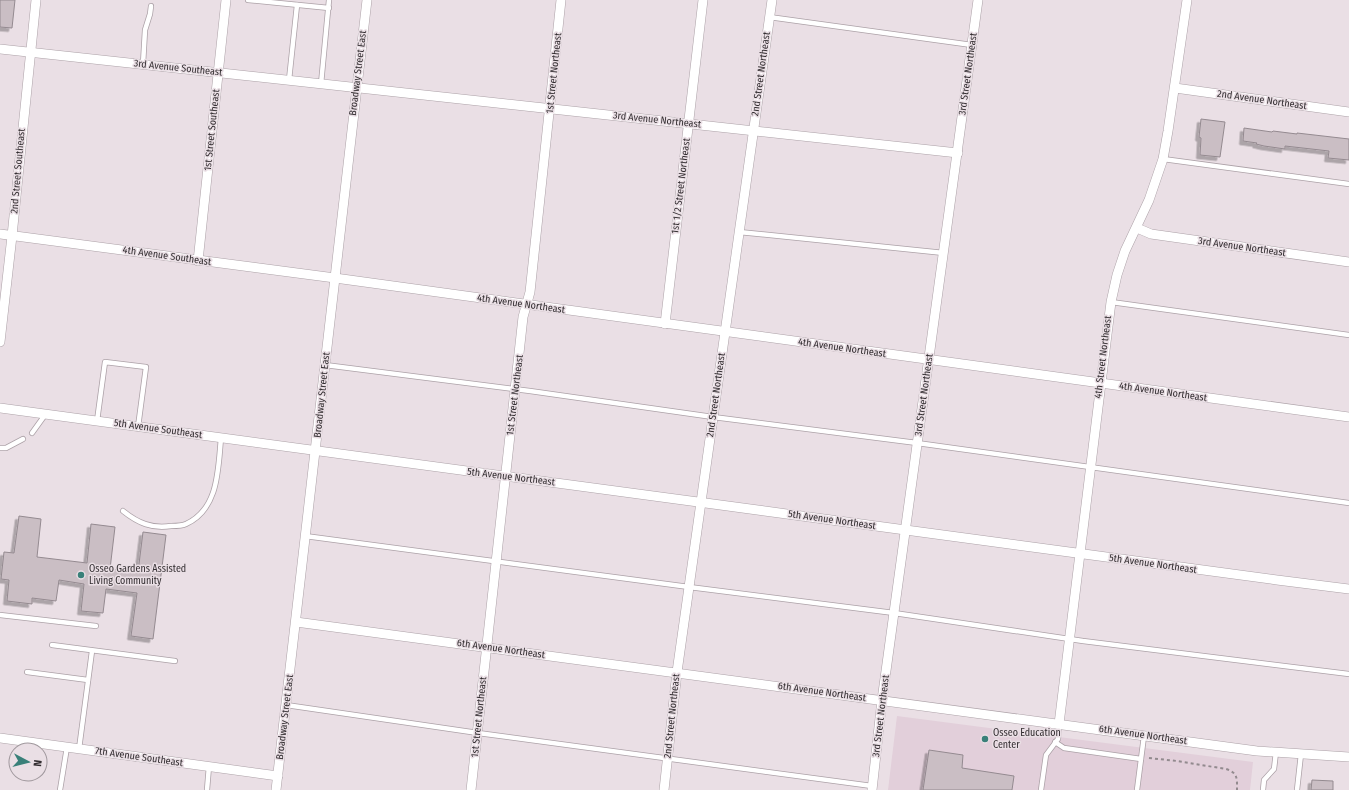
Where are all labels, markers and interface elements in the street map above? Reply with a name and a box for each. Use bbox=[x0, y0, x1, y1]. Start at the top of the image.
street label: Broadway Street East bbox=[347, 29, 369, 116]
street label: 2nd Street Northeast bbox=[749, 30, 773, 117]
street label: 1st Street Northeast bbox=[544, 31, 564, 114]
street label: 3rd Street Northeast bbox=[956, 31, 980, 116]
street label: 3rd Avenue Southeast bbox=[133, 57, 224, 79]
street label: 1st Street Southeast bbox=[202, 88, 222, 171]
street label: 2nd Avenue Northeast bbox=[1216, 88, 1308, 112]
street label: 3rd Avenue Northeast bbox=[612, 109, 702, 131]
street label: 2nd Street Southeast bbox=[8, 127, 28, 214]
street label: 1st 1/2 Street Northeast bbox=[669, 137, 693, 234]
street label: 3rd Avenue Northeast bbox=[1197, 235, 1287, 259]
street label: 4th Avenue Southeast bbox=[122, 244, 213, 268]
street label: 4th Avenue Northeast bbox=[476, 292, 566, 316]
street label: 4th Street Northeast bbox=[1092, 314, 1114, 399]
street label: 4th Avenue Northeast bbox=[797, 336, 887, 360]
street label: Broadway Street East bbox=[312, 351, 333, 438]
street label: 2nd Street Northeast bbox=[704, 351, 728, 438]
street label: 3rd Street Northeast bbox=[912, 352, 936, 437]
street label: 1st Street Northeast bbox=[504, 353, 526, 436]
street label: 4th Avenue Northeast bbox=[1118, 380, 1208, 404]
street label: 5th Avenue Southeast bbox=[113, 417, 204, 441]
street label: 5th Avenue Northeast bbox=[466, 466, 556, 488]
street label: 5th Avenue Northeast bbox=[787, 508, 877, 532]
street label: 5th Avenue Northeast bbox=[1108, 552, 1198, 576]
place label: Osseo Gardens Assisted Living Community bbox=[89, 563, 186, 587]
marker: Osseo Gardens Assisted Living Community bbox=[76, 570, 86, 580]
street label: 6th Avenue Northeast bbox=[456, 637, 547, 661]
street label: 2nd Street Northeast bbox=[662, 672, 682, 759]
street label: Broadway Street East bbox=[274, 673, 296, 760]
street label: 3rd Street Northeast bbox=[870, 673, 892, 758]
street label: 1st Street Northeast bbox=[469, 675, 489, 758]
street label: 6th Avenue Northeast bbox=[777, 680, 868, 704]
street label: 6th Avenue Northeast bbox=[1098, 723, 1189, 747]
place label: Osseo Education Center bbox=[993, 727, 1061, 751]
marker: Osseo Education Center bbox=[980, 734, 990, 744]
north arrow bbox=[8, 742, 48, 782]
street label: 7th Avenue Southeast bbox=[94, 745, 184, 769]
text: N bbox=[31, 759, 44, 767]

